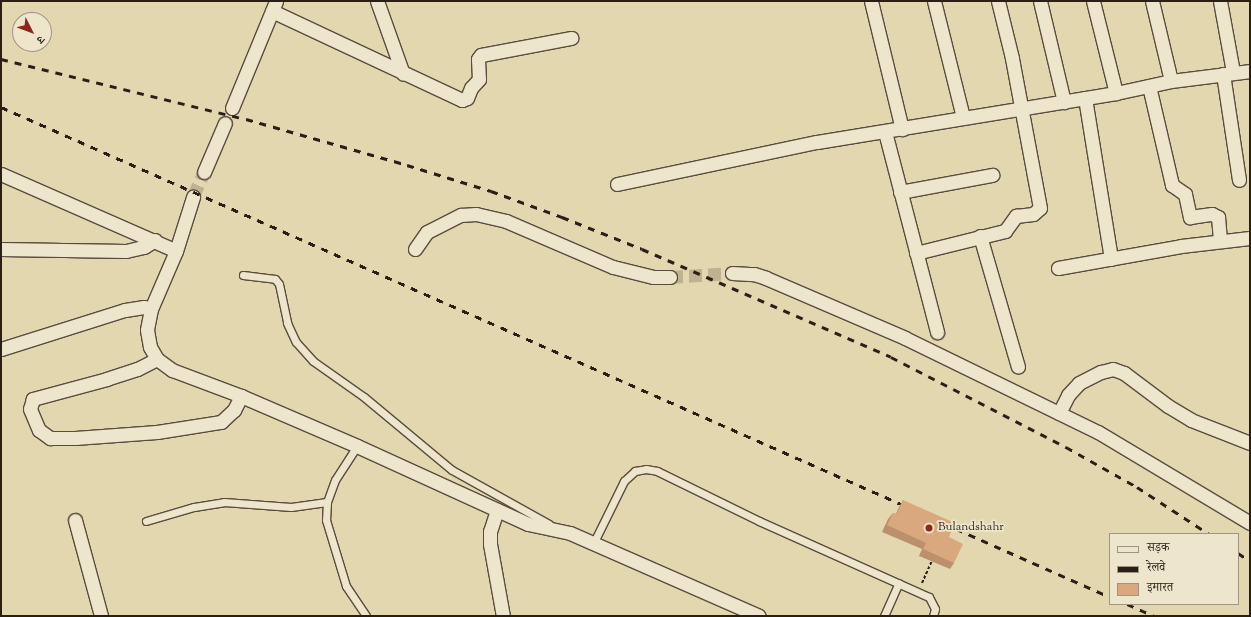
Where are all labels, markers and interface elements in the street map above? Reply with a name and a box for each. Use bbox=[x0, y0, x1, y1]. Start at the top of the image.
north arrow bbox=[12, 12, 52, 52]
text: उ bbox=[32, 32, 48, 47]
place label: Bulandshahr bbox=[938, 521, 1004, 535]
marker: Bulandshahr bbox=[923, 522, 935, 534]
legend bbox=[1109, 533, 1239, 605]
text: सड़क bbox=[1147, 539, 1170, 557]
text: रेलवे bbox=[1147, 559, 1165, 577]
text: इमारत bbox=[1147, 579, 1173, 597]

